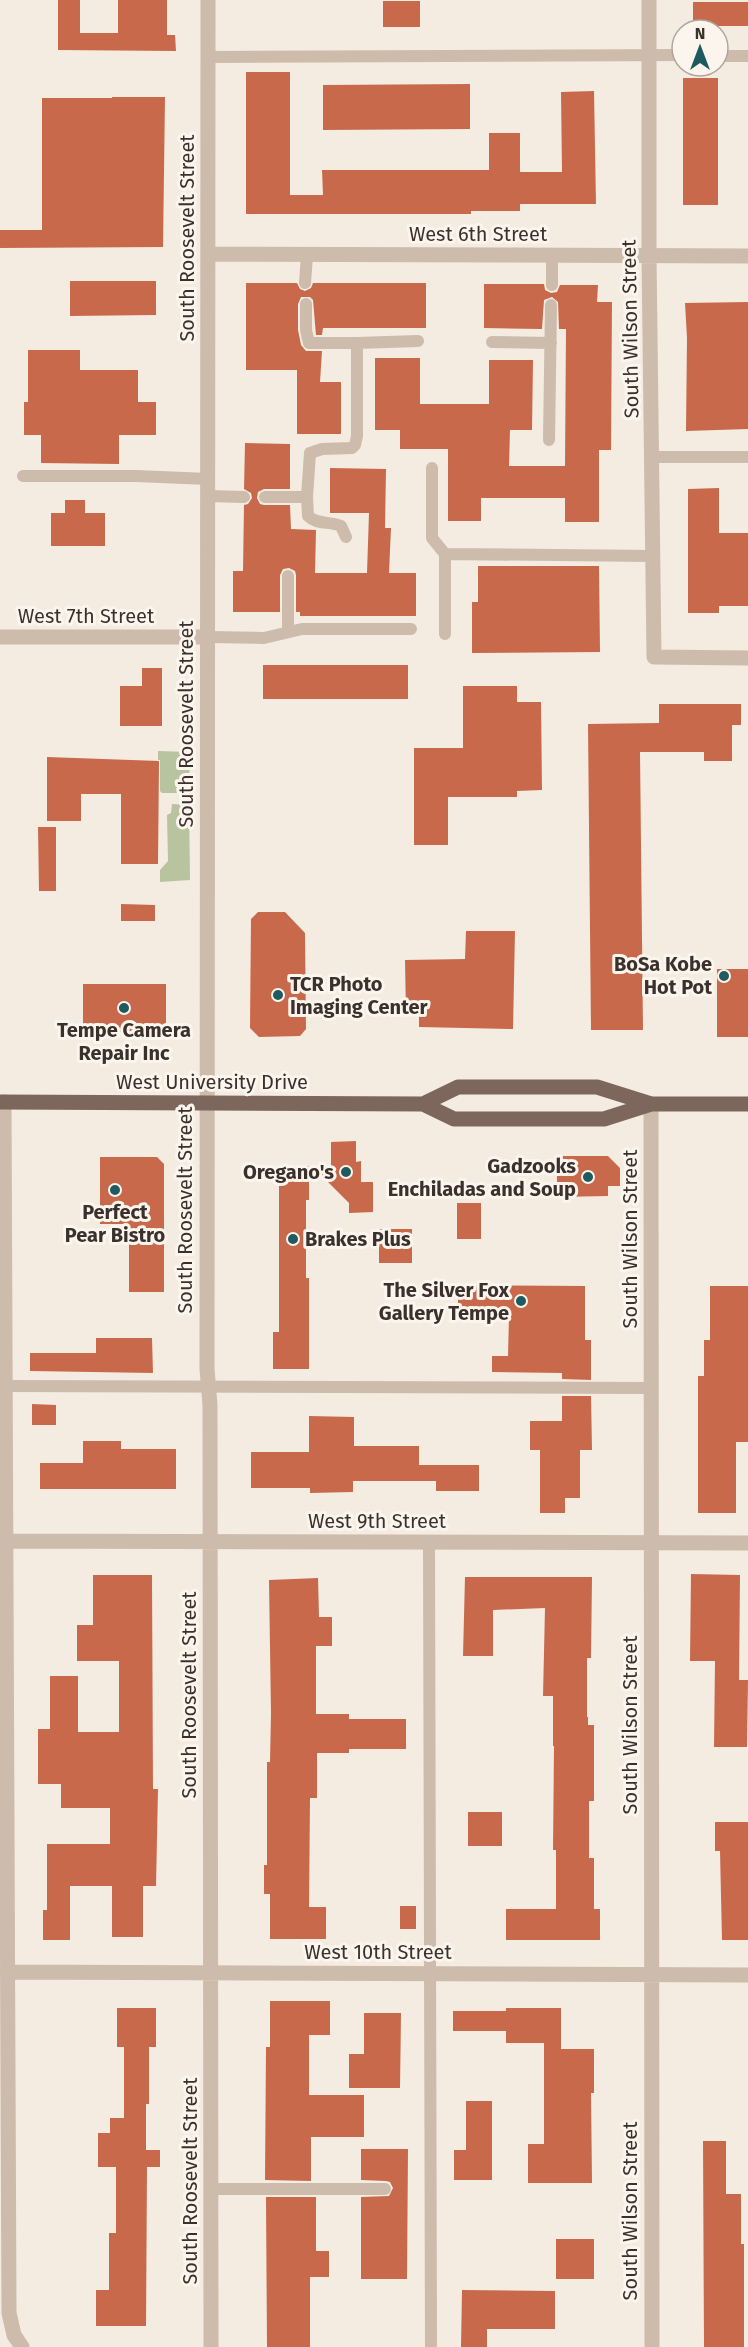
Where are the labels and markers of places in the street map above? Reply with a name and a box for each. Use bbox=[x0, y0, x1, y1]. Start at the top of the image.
place label: BoSa Kobe Hot Pot bbox=[614, 952, 712, 999]
marker: BoSa Kobe Hot Pot bbox=[717, 969, 731, 983]
place label: TCR Photo Imaging Center bbox=[290, 972, 429, 1019]
marker: TCR Photo Imaging Center bbox=[271, 988, 285, 1002]
marker: Tempe Camera Repair Inc bbox=[117, 1001, 131, 1015]
place label: Tempe Camera Repair Inc bbox=[57, 1018, 191, 1065]
place label: Gadzooks Enchiladas and Soup bbox=[388, 1154, 576, 1201]
place label: Oregano's bbox=[243, 1160, 334, 1184]
marker: Oregano's bbox=[339, 1165, 353, 1179]
marker: Gadzooks Enchiladas and Soup bbox=[581, 1170, 595, 1184]
marker: Perfect Pear Bistro bbox=[108, 1183, 122, 1197]
place label: Perfect Pear Bistro bbox=[65, 1200, 166, 1247]
place label: Brakes Plus bbox=[305, 1227, 411, 1251]
marker: Brakes Plus bbox=[286, 1232, 300, 1246]
place label: The Silver Fox Gallery Tempe bbox=[379, 1278, 510, 1325]
marker: The Silver Fox Gallery Tempe bbox=[514, 1294, 528, 1308]

